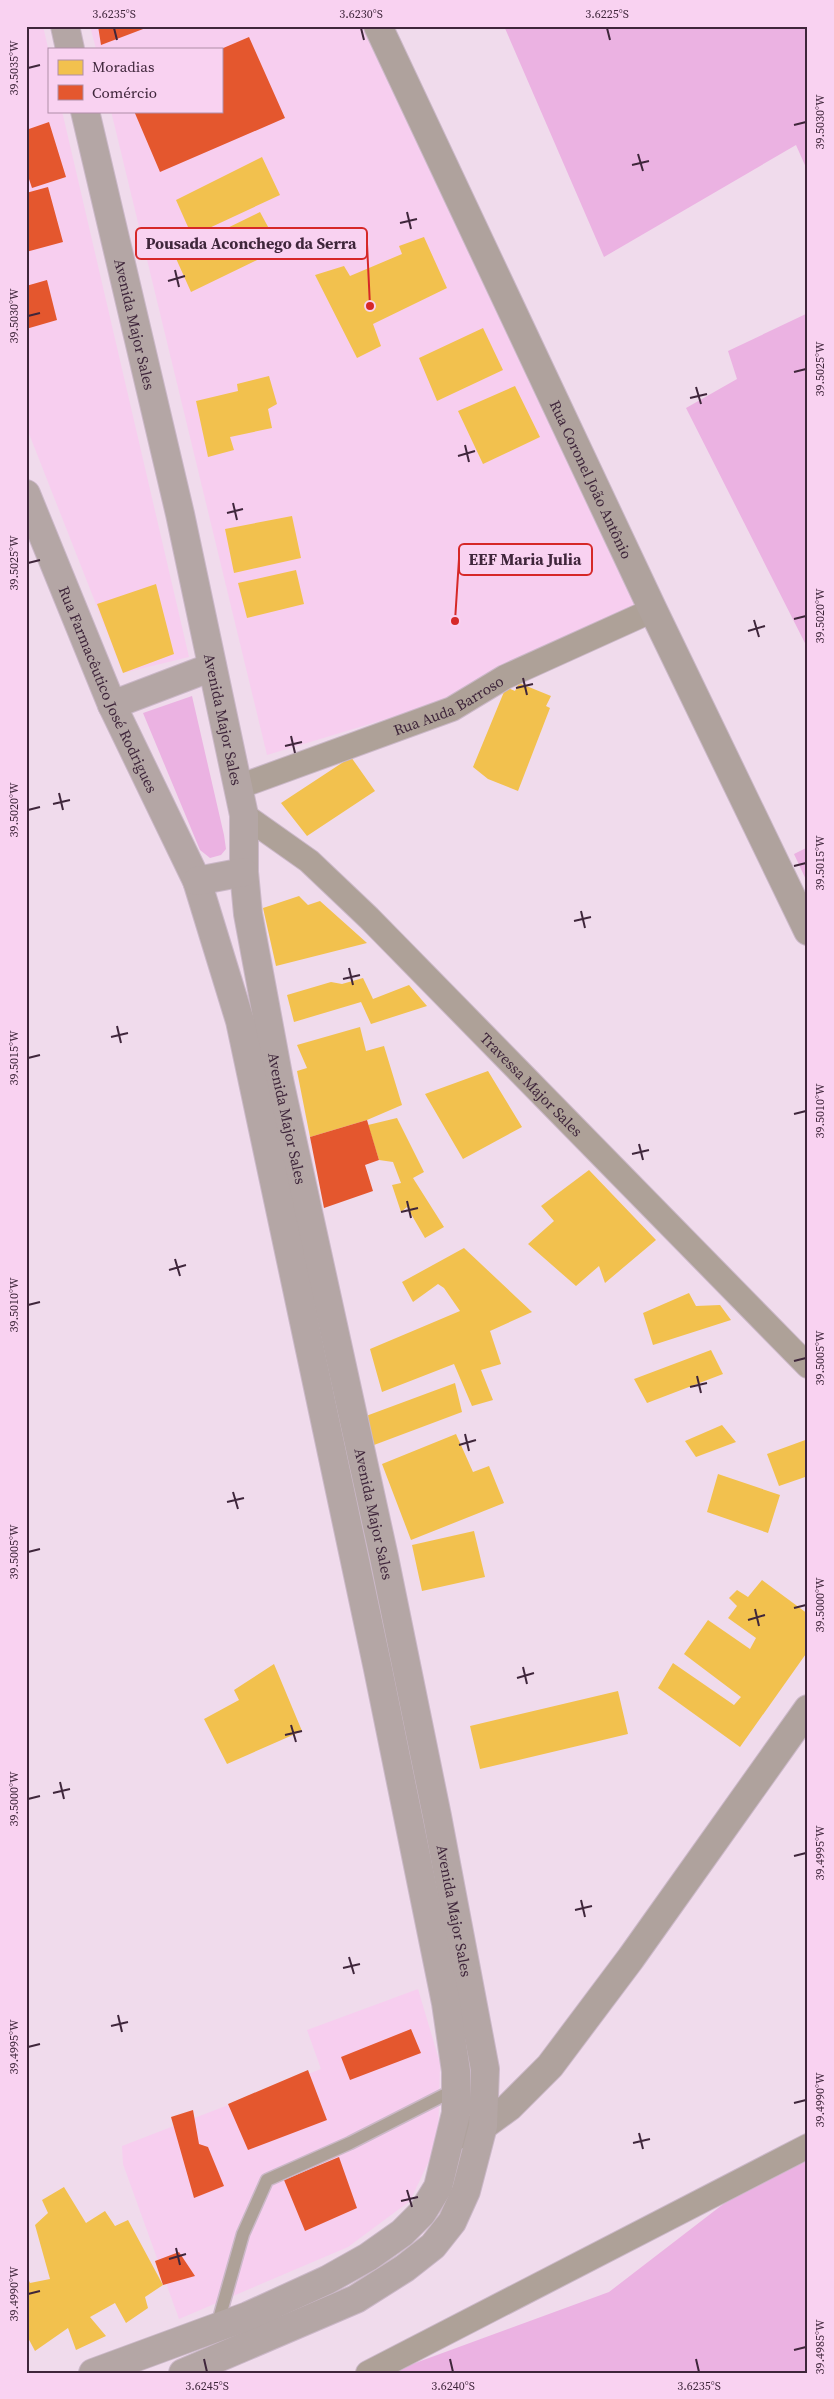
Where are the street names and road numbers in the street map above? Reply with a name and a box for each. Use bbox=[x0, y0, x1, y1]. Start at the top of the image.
street label: Avenida Major Sales bbox=[110, 256, 161, 392]
street label: Rua Coronel João Antônio bbox=[545, 396, 638, 562]
street label: Rua Farmacêutico José Rodrigues bbox=[54, 583, 163, 796]
street label: Avenida Major Sales bbox=[199, 652, 248, 787]
street label: Rua Auda Barroso bbox=[390, 670, 507, 740]
street label: Travessa Major Sales bbox=[476, 1027, 588, 1141]
street label: Avenida Major Sales bbox=[264, 1051, 312, 1186]
street label: Avenida Major Sales bbox=[350, 1446, 399, 1581]
street label: Avenida Major Sales bbox=[432, 1843, 478, 1979]

